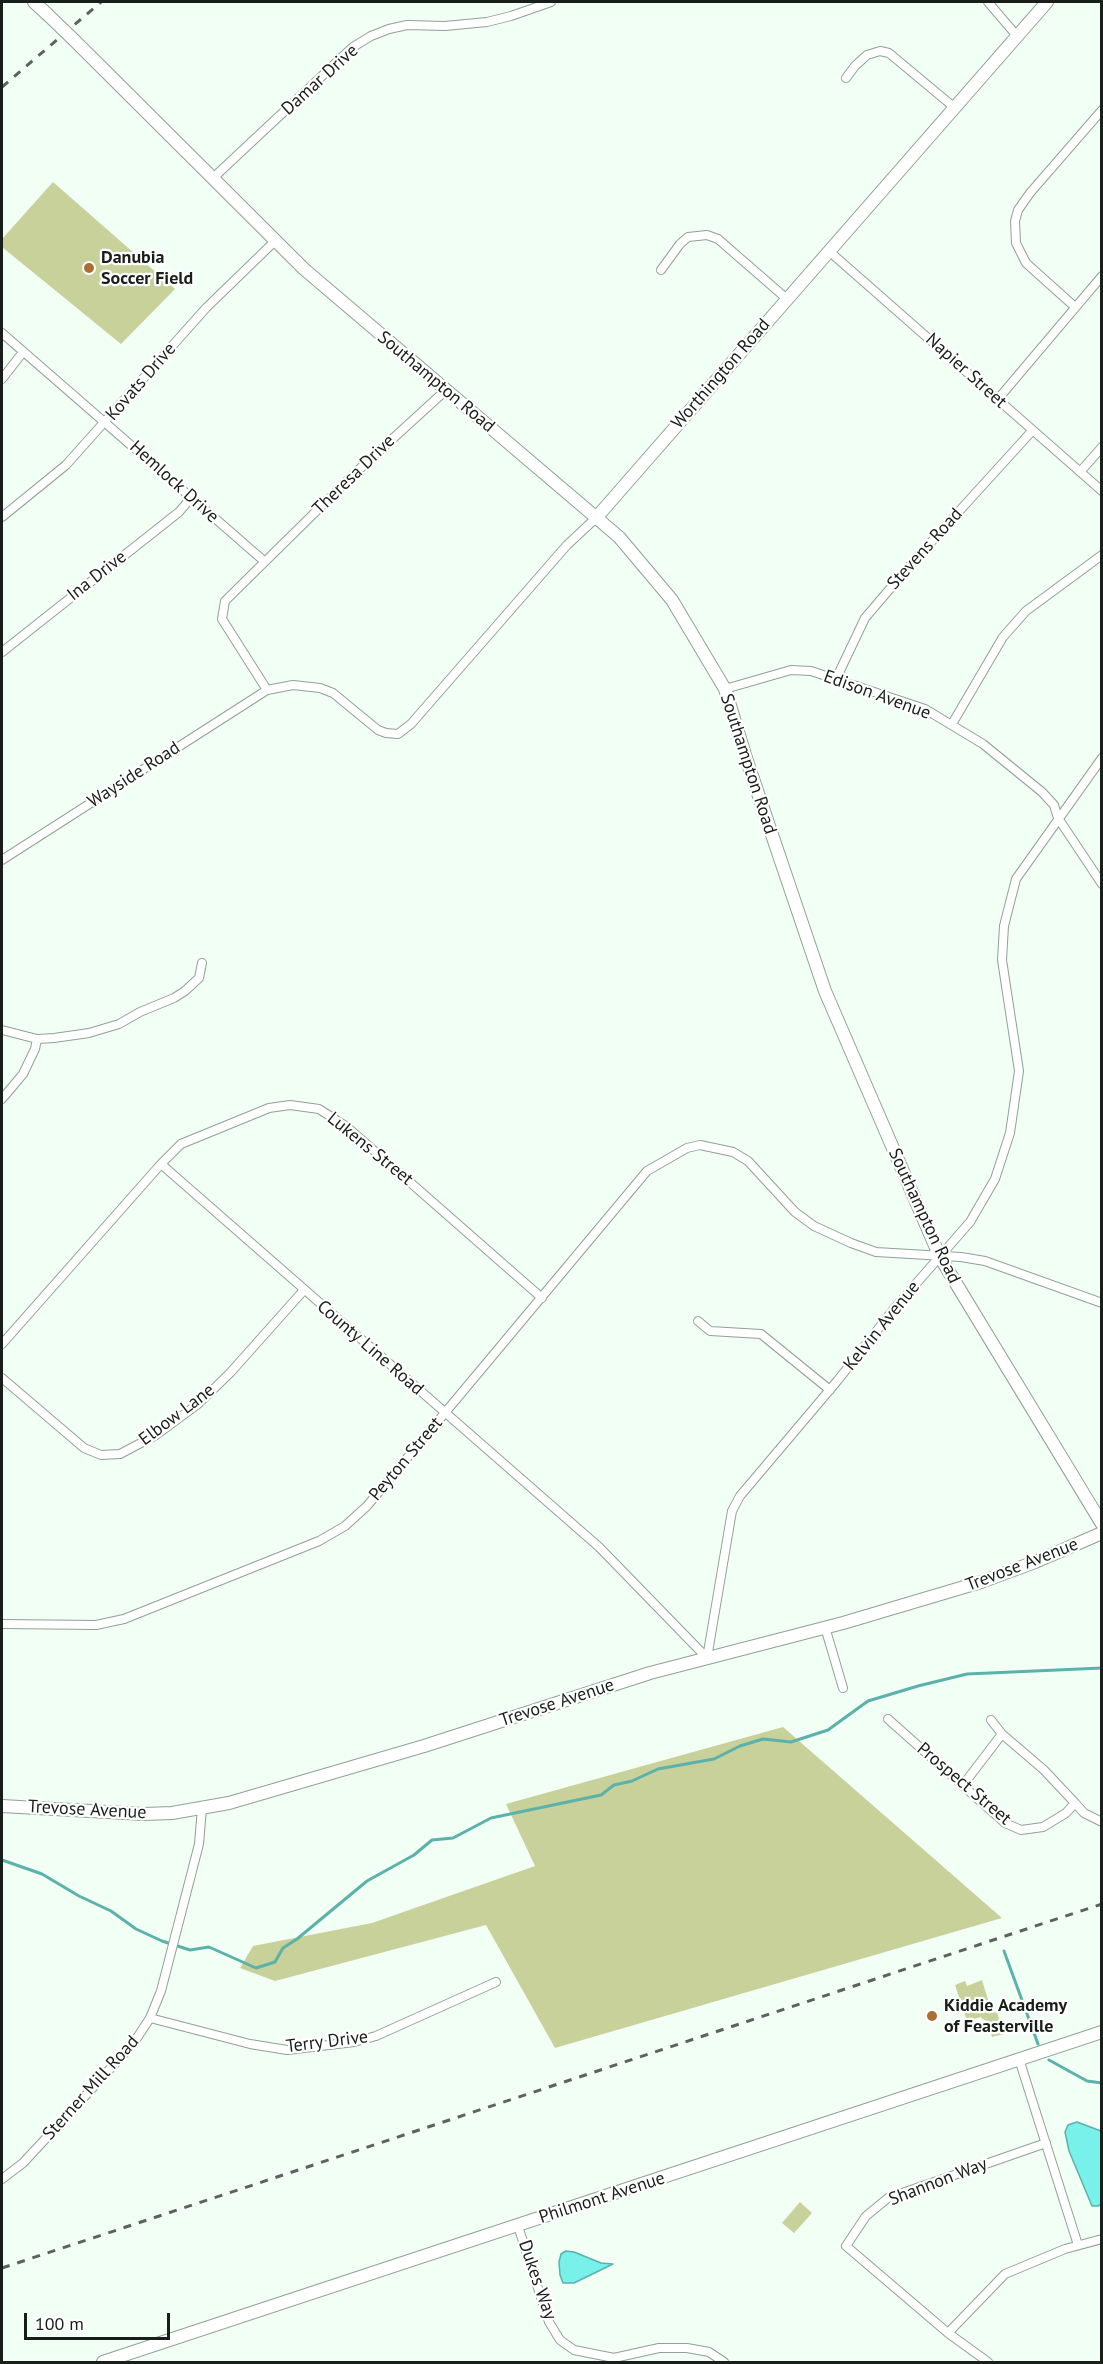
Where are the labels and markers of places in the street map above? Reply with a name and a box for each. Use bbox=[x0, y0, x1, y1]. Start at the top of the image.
place label: Danubia Soccer Field bbox=[101, 247, 193, 290]
marker: Danubia Soccer Field bbox=[82, 261, 96, 275]
place label: Kiddie Academy of Feasterville bbox=[944, 1995, 1067, 2038]
marker: Kiddie Academy of Feasterville bbox=[925, 2009, 939, 2023]

